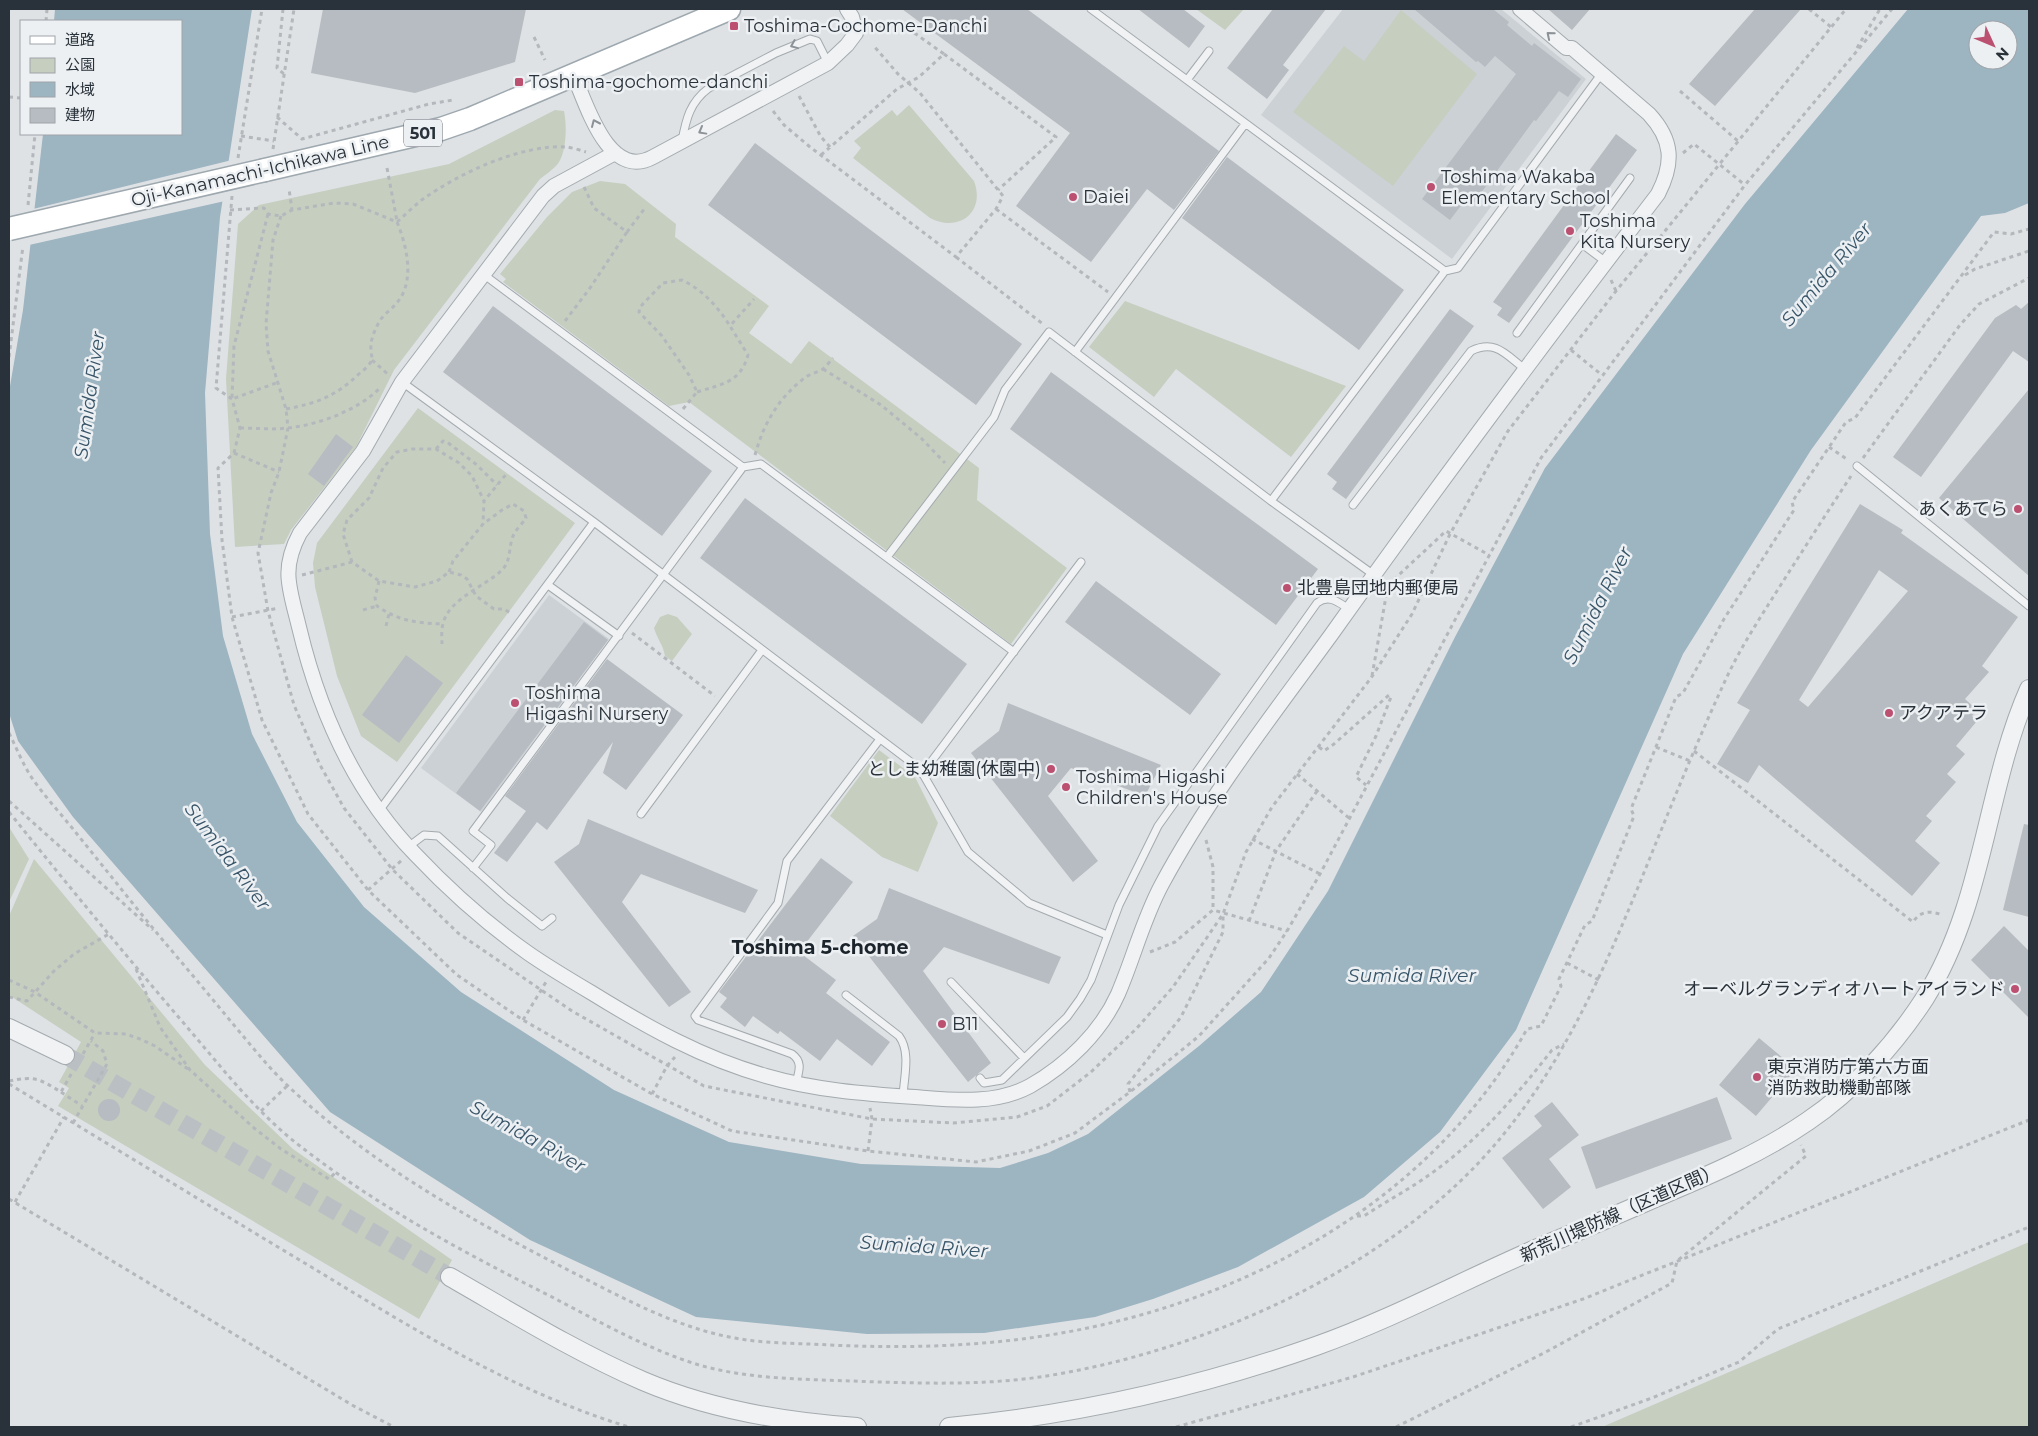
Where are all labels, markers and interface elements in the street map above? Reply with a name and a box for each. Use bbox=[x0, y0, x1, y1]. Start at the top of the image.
place label: Toshima-Gochome-Danchi bbox=[744, 15, 988, 37]
legend bbox=[20, 20, 182, 135]
marker: Toshima-Gochome-Danchi bbox=[728, 20, 740, 32]
north arrow bbox=[1968, 20, 2018, 70]
text: 道路 bbox=[65, 30, 95, 49]
one-way arrow bbox=[1547, 31, 1556, 40]
one-way arrow bbox=[790, 39, 799, 50]
text: N bbox=[1992, 44, 2013, 64]
text: 公園 bbox=[65, 55, 95, 74]
place label: Toshima-gochome-danchi bbox=[529, 71, 768, 93]
marker: Toshima-gochome-danchi bbox=[513, 76, 525, 88]
text: 水域 bbox=[65, 80, 95, 99]
text: 建物 bbox=[65, 105, 95, 124]
one-way arrow bbox=[591, 119, 602, 128]
road number: 501 bbox=[404, 120, 442, 146]
one-way arrow bbox=[698, 125, 707, 135]
street label: Oji-Kanamachi-Ichikawa Line bbox=[129, 131, 391, 211]
place label: Toshima Wakaba Elementary School bbox=[1441, 166, 1611, 209]
marker: Toshima Wakaba Elementary School bbox=[1425, 181, 1437, 193]
place label: Daiei bbox=[1083, 186, 1129, 208]
marker: Daiei bbox=[1067, 191, 1079, 203]
place label: Toshima Kita Nursery bbox=[1580, 210, 1690, 253]
water label: Sumida River bbox=[1776, 217, 1877, 331]
marker: Toshima Kita Nursery bbox=[1564, 225, 1576, 237]
water label: Sumida River bbox=[69, 330, 110, 460]
place label: あくあてら bbox=[1918, 498, 2008, 520]
marker: あくあてら bbox=[2012, 503, 2024, 515]
water label: Sumida River bbox=[1558, 542, 1637, 668]
place label: 北豊島団地内郵便局 bbox=[1297, 577, 1459, 599]
marker: 北豊島団地内郵便局 bbox=[1281, 582, 1293, 594]
place label: Toshima Higashi Nursery bbox=[525, 682, 669, 725]
marker: Toshima Higashi Nursery bbox=[509, 697, 521, 709]
place label: アクアテラ bbox=[1899, 702, 1988, 724]
marker: アクアテラ bbox=[1883, 707, 1895, 719]
place label: としま幼稚園(休園中) bbox=[867, 758, 1041, 780]
marker: としま幼稚園(休園中) bbox=[1045, 763, 1057, 775]
place label: Toshima Higashi Children's House bbox=[1076, 766, 1228, 809]
marker: Toshima Higashi Children's House bbox=[1060, 781, 1072, 793]
water label: Sumida River bbox=[180, 798, 276, 915]
district label: Toshima 5-chome bbox=[732, 936, 908, 959]
water label: Sumida River bbox=[1348, 964, 1477, 987]
place label: オーベルグランディオハートアイランド bbox=[1683, 978, 2005, 1000]
marker: オーベルグランディオハートアイランド bbox=[2009, 983, 2021, 995]
place label: B11 bbox=[952, 1013, 979, 1035]
marker: B11 bbox=[936, 1018, 948, 1030]
place label: 東京消防庁第六方面 消防救助機動部隊 bbox=[1767, 1056, 1929, 1099]
marker: 東京消防庁第六方面 消防救助機動部隊 bbox=[1751, 1071, 1763, 1083]
water label: Sumida River bbox=[466, 1095, 590, 1178]
street label: 新荒川堤防線（区道区間） bbox=[1517, 1159, 1723, 1267]
water label: Sumida River bbox=[859, 1231, 989, 1262]

